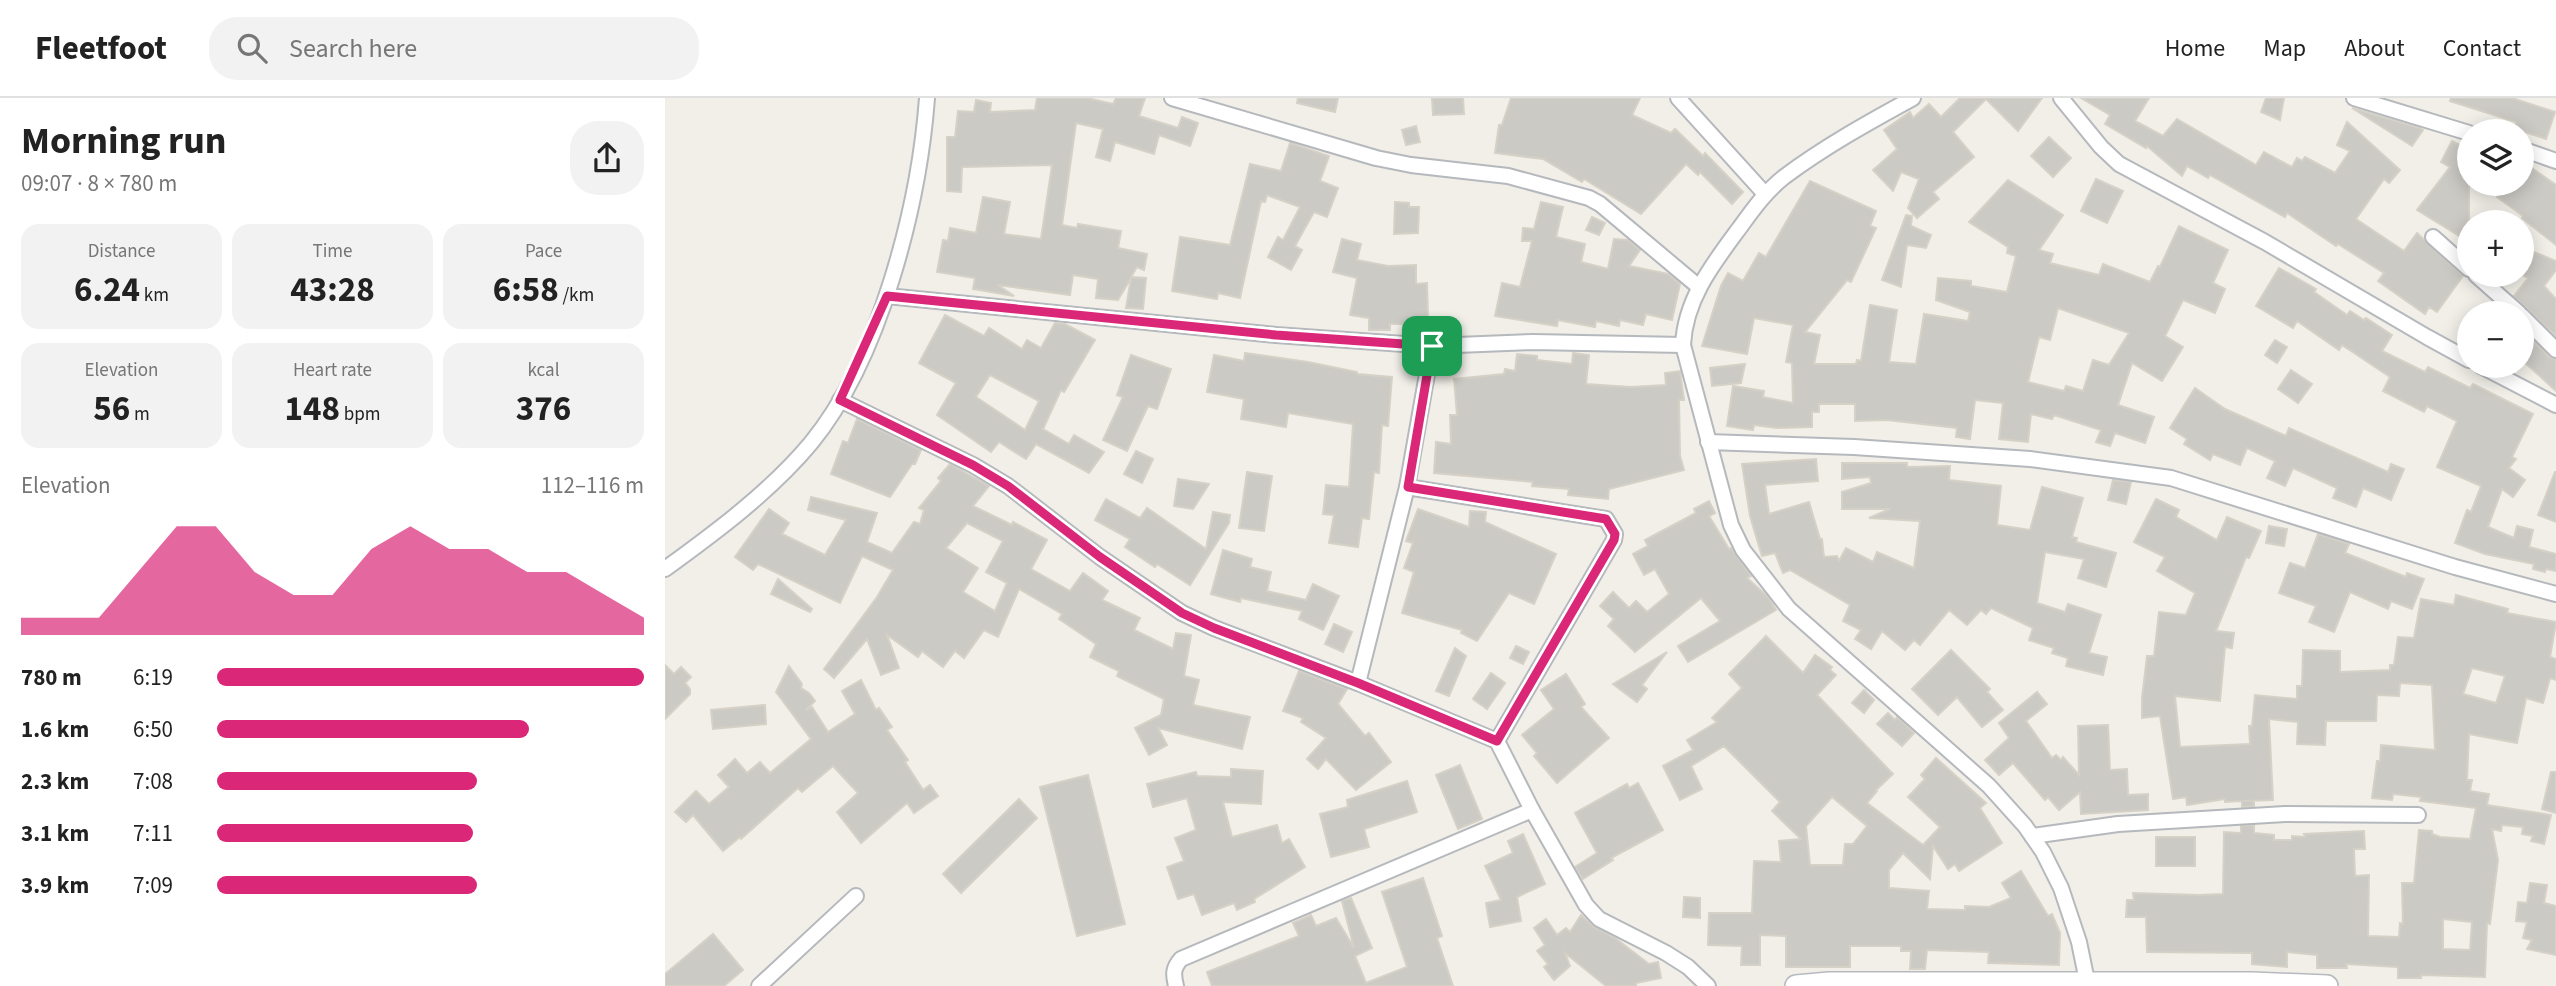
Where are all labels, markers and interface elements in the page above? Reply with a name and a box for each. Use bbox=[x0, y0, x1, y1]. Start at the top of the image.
search box bbox=[209, 17, 699, 80]
text: Fleetfoot bbox=[35, 25, 167, 72]
icon: search bbox=[233, 29, 271, 67]
text: Search here bbox=[289, 30, 417, 67]
text: Home bbox=[2165, 31, 2225, 66]
text: Map bbox=[2263, 31, 2306, 66]
text: About bbox=[2344, 31, 2405, 66]
text: Contact bbox=[2443, 31, 2521, 66]
text: Morning run bbox=[21, 114, 226, 168]
map controls bbox=[2457, 119, 2534, 378]
button: layers bbox=[2457, 119, 2534, 196]
button: share bbox=[570, 121, 644, 195]
text: 09:07 · 8 × 780 m bbox=[21, 167, 177, 200]
button: + bbox=[2457, 210, 2534, 287]
text: Distance bbox=[88, 238, 155, 265]
text: Time bbox=[312, 238, 353, 265]
text: Pace bbox=[525, 238, 562, 265]
text: 6.24 bbox=[74, 265, 140, 315]
text: 43:28 bbox=[290, 265, 375, 315]
text: 6:58 bbox=[493, 265, 559, 315]
text: km bbox=[140, 282, 169, 309]
text: /km bbox=[559, 282, 594, 309]
button: − bbox=[2457, 301, 2534, 378]
pin bbox=[1402, 316, 1462, 376]
icon: arrive bbox=[1413, 327, 1451, 365]
text: Elevation bbox=[85, 357, 158, 384]
text: Heart rate bbox=[293, 357, 372, 384]
text: kcal bbox=[528, 357, 559, 384]
text: 56 bbox=[93, 384, 130, 434]
text: 148 bbox=[284, 384, 340, 434]
text: 376 bbox=[516, 384, 571, 434]
text: m bbox=[130, 401, 150, 428]
text: bpm bbox=[340, 401, 381, 428]
text: Elevation bbox=[21, 469, 111, 502]
text: 112–116 m bbox=[541, 469, 644, 502]
text: 780 m bbox=[21, 661, 82, 694]
text: 6:19 bbox=[133, 661, 173, 694]
text: 1.6 km bbox=[21, 713, 89, 746]
text: 6:50 bbox=[133, 713, 173, 746]
text: 2.3 km bbox=[21, 765, 89, 798]
text: 7:08 bbox=[133, 765, 173, 798]
text: 3.1 km bbox=[21, 817, 89, 850]
text: 7:11 bbox=[133, 817, 173, 850]
text: 3.9 km bbox=[21, 869, 89, 902]
text: 7:09 bbox=[133, 869, 173, 902]

